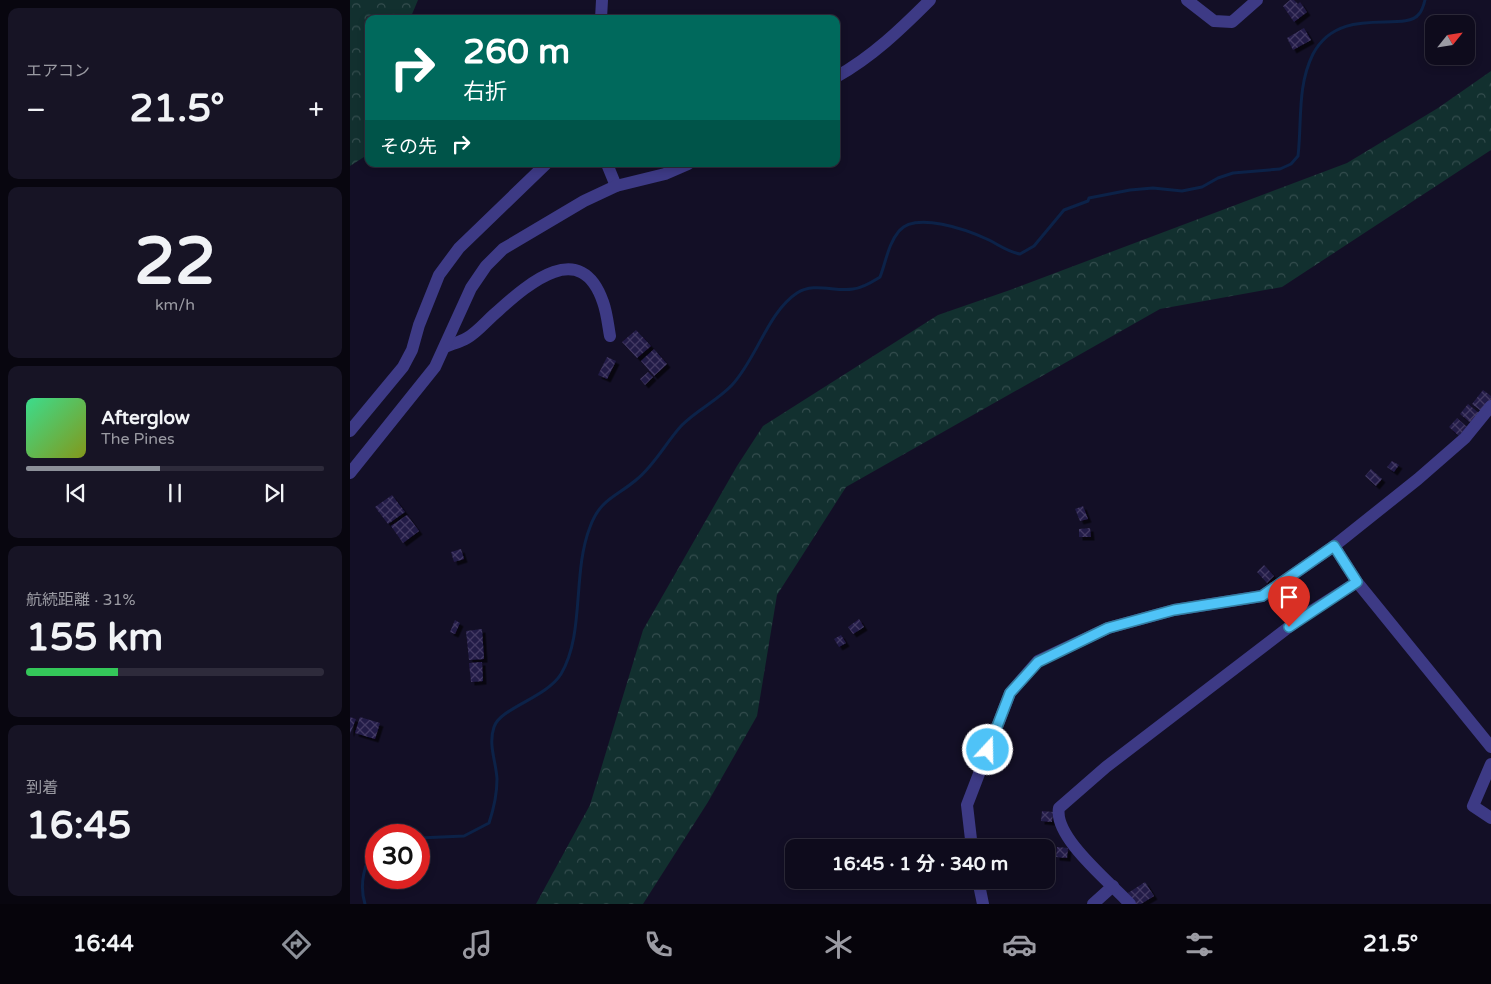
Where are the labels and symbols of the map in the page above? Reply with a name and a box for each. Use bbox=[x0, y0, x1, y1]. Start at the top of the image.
north arrow bbox=[1425, 15, 1475, 65]
pin bbox=[1268, 576, 1310, 627]
position arrow bbox=[961, 723, 1013, 775]
speed limit sign: 30 bbox=[365, 824, 430, 889]

